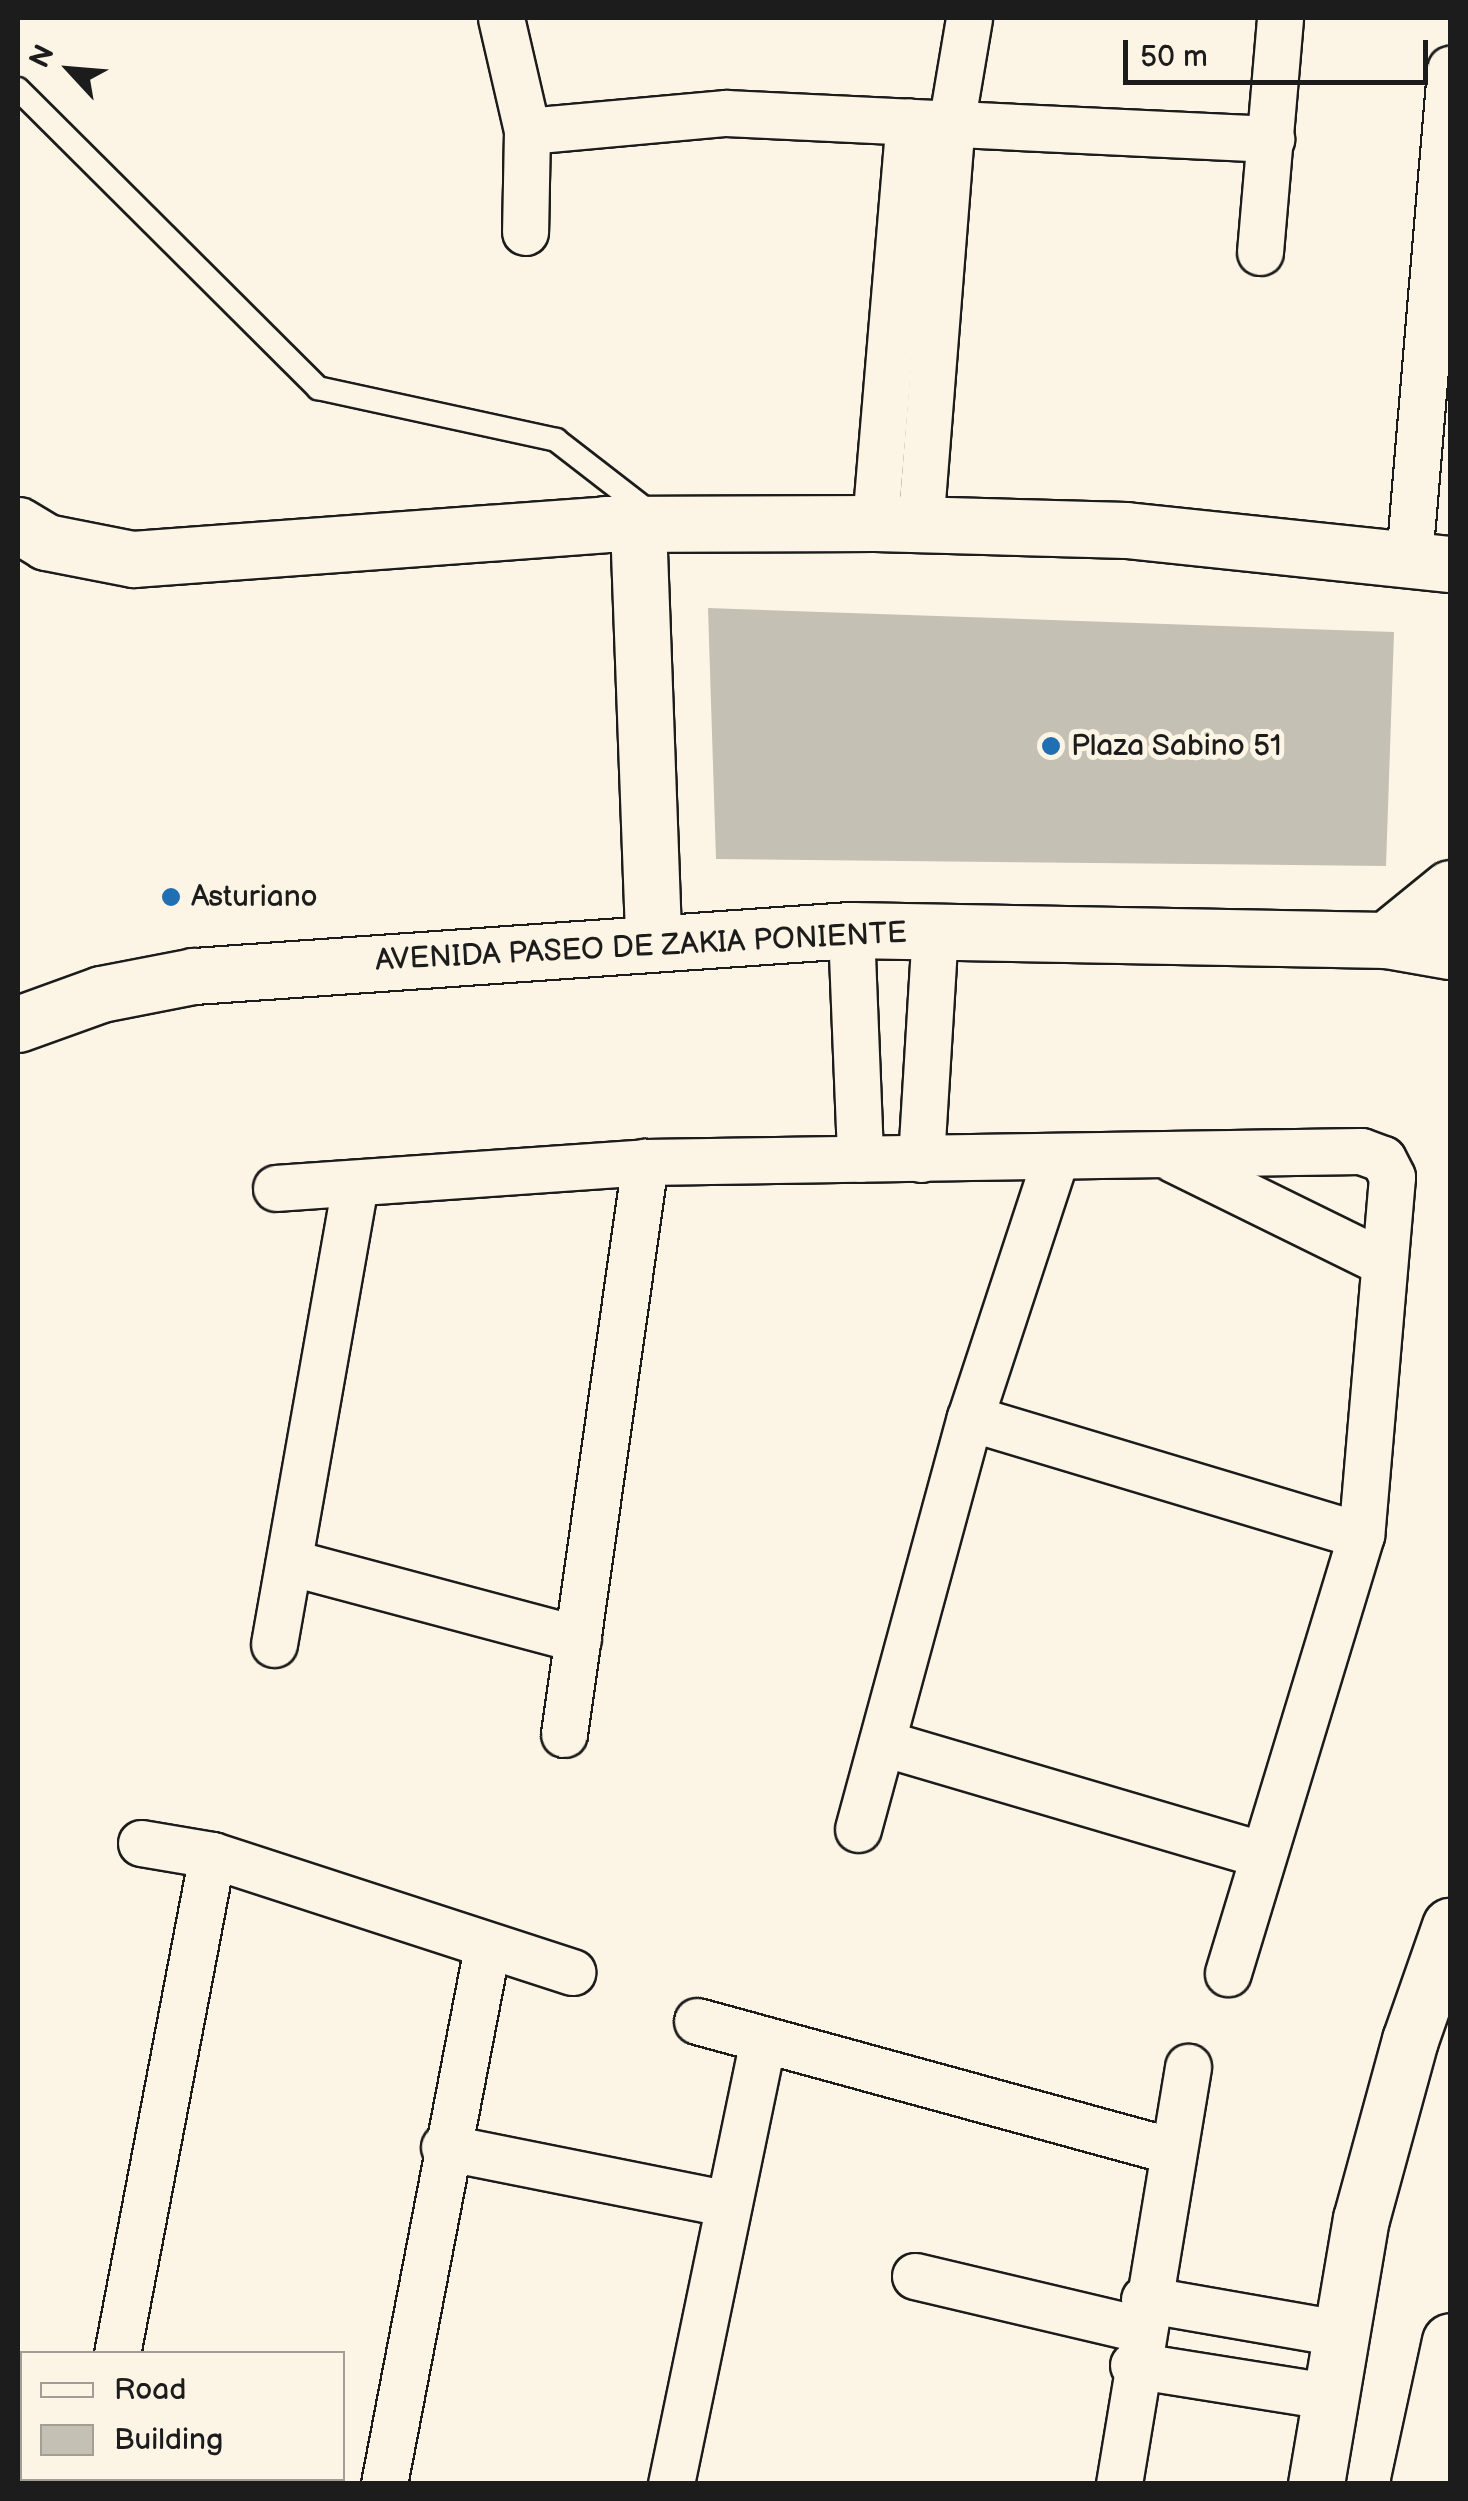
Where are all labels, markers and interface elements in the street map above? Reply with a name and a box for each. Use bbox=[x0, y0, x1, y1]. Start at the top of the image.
north arrow bbox=[20, 20, 120, 120]
scale bar bbox=[1128, 20, 1433, 82]
text: 50 m bbox=[1140, 39, 1208, 75]
text: N bbox=[23, 40, 62, 73]
place label: Plaza Sabino 51 bbox=[1071, 728, 1282, 764]
marker: Plaza Sabino 51 bbox=[1040, 735, 1062, 757]
place label: Asturiano bbox=[191, 879, 318, 915]
marker: Asturiano bbox=[160, 886, 182, 908]
street label: AVENIDA PASEO DE ZAKIA PONIENTE bbox=[374, 915, 908, 979]
legend bbox=[20, 2351, 345, 2481]
text: Road bbox=[114, 2372, 187, 2408]
text: Building bbox=[114, 2422, 223, 2458]

